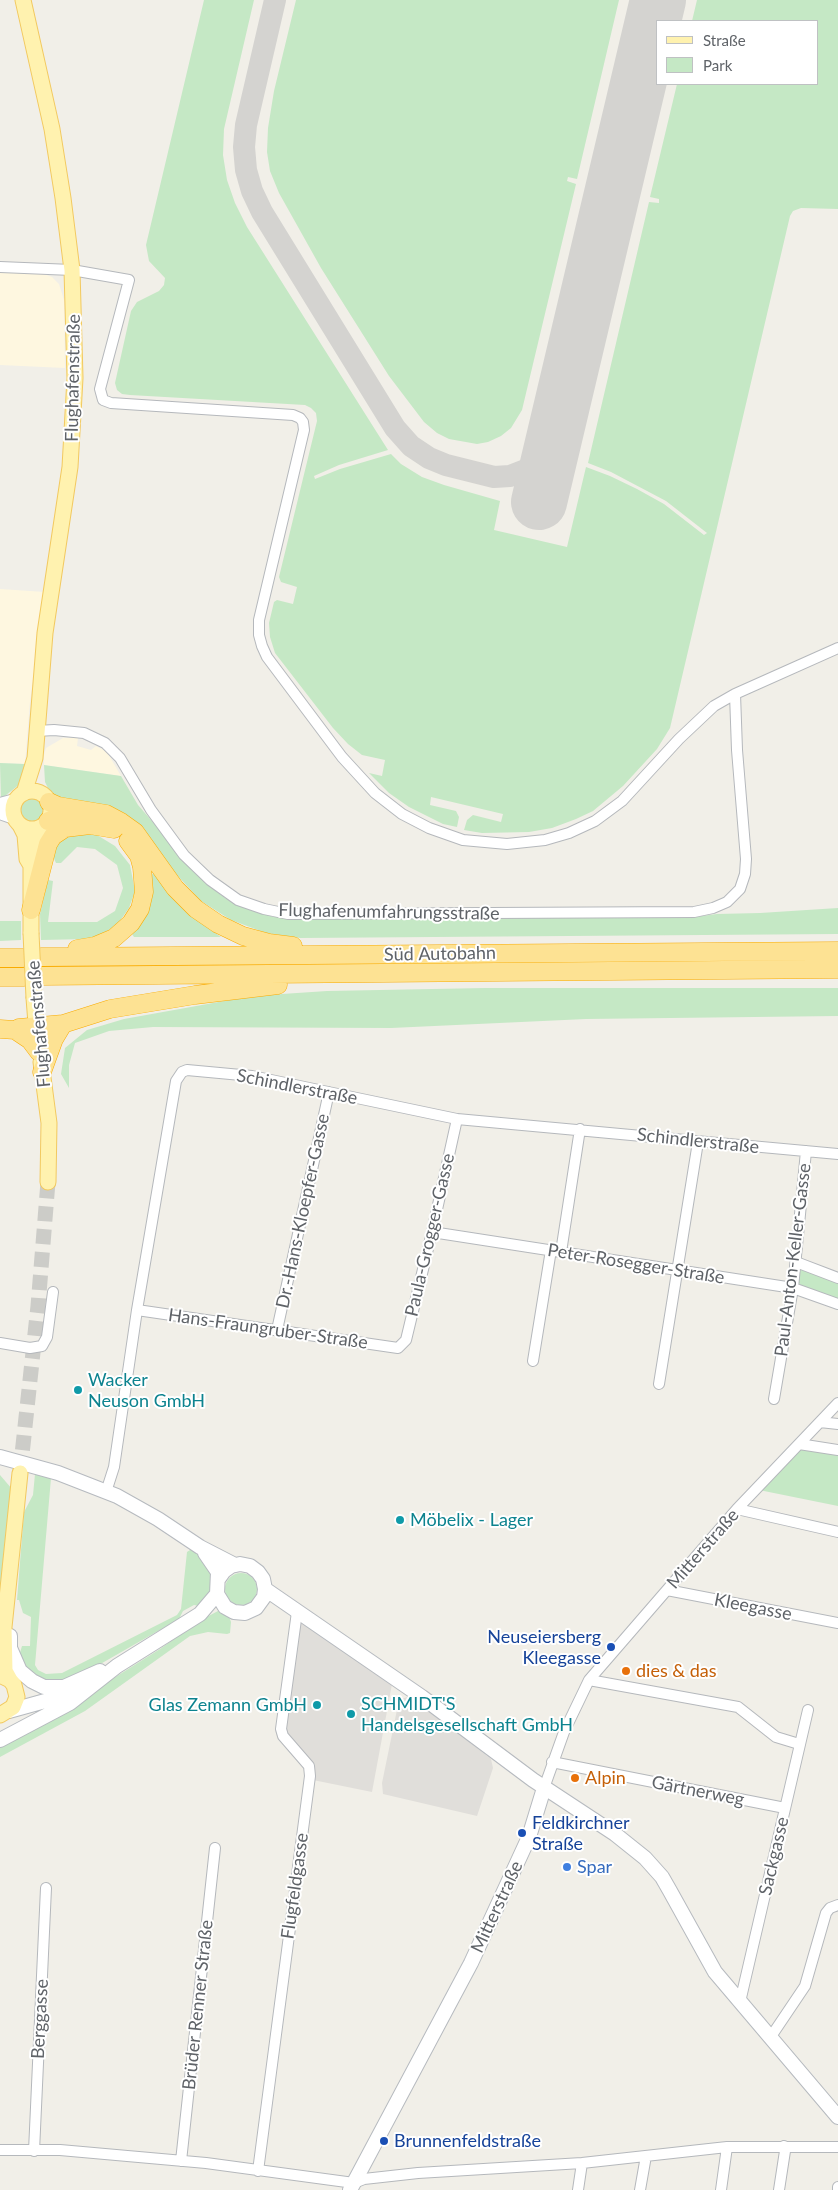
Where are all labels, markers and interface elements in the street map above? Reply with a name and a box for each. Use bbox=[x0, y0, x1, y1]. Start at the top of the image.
legend bbox=[656, 20, 818, 85]
text: Straße bbox=[703, 31, 746, 49]
text: Park bbox=[703, 56, 732, 74]
street label: Flughafenstraße bbox=[61, 314, 85, 442]
street label: Flughafenumfahrungsstraße bbox=[278, 899, 500, 925]
street label: Süd Autobahn bbox=[384, 942, 496, 966]
street label: Flughafenstraße bbox=[23, 959, 55, 1089]
street label: Schindlerstraße bbox=[235, 1065, 359, 1109]
street label: Dr.-Hans-Kloepfer-Gasse bbox=[272, 1112, 334, 1310]
street label: Schindlerstraße bbox=[636, 1124, 760, 1158]
street label: Paula-Grogger-Gasse bbox=[401, 1151, 459, 1319]
street label: Paul-Anton-Keller-Gasse bbox=[770, 1162, 816, 1358]
street label: Peter-Rosegger-Straße bbox=[546, 1239, 726, 1289]
street label: Hans-Fraungruber-Straße bbox=[167, 1304, 369, 1354]
place label: Wacker Neuson GmbH bbox=[88, 1369, 205, 1412]
marker: Wacker Neuson GmbH bbox=[72, 1384, 84, 1396]
street label: Mitterstraße bbox=[662, 1505, 744, 1593]
place label: Möbelix - Lager bbox=[410, 1509, 533, 1531]
marker: Möbelix - Lager bbox=[394, 1514, 406, 1526]
street label: Kleegasse bbox=[712, 1589, 794, 1625]
place label: Neuseiersberg Kleegasse bbox=[487, 1626, 601, 1668]
marker: Neuseiersberg Kleegasse bbox=[605, 1641, 617, 1653]
place label: dies & das bbox=[636, 1660, 717, 1682]
marker: dies & das bbox=[620, 1665, 632, 1677]
place label: SCHMIDT'S Handelsgesellschaft GmbH bbox=[361, 1693, 573, 1736]
place label: Glas Zemann GmbH bbox=[149, 1694, 307, 1716]
marker: Glas Zemann GmbH bbox=[311, 1699, 323, 1711]
marker: SCHMIDT'S Handelsgesellschaft GmbH bbox=[345, 1708, 357, 1720]
place label: Alpin bbox=[585, 1767, 626, 1789]
street label: Gärtnerweg bbox=[650, 1771, 746, 1811]
marker: Alpin bbox=[569, 1772, 581, 1784]
place label: Feldkirchner Straße bbox=[532, 1812, 630, 1855]
street label: Sackgasse bbox=[755, 1815, 793, 1897]
marker: Feldkirchner Straße bbox=[516, 1827, 528, 1839]
street label: Flugfeldgasse bbox=[277, 1832, 313, 1940]
place label: Spar bbox=[577, 1856, 612, 1878]
street label: Mitterstraße bbox=[466, 1858, 528, 1956]
marker: Spar bbox=[561, 1861, 573, 1873]
street label: Brüder Renner Straße bbox=[178, 1919, 218, 2091]
street label: Berggasse bbox=[27, 1978, 53, 2060]
place label: Brunnenfeldstraße bbox=[394, 2130, 541, 2152]
marker: Brunnenfeldstraße bbox=[378, 2135, 390, 2147]

